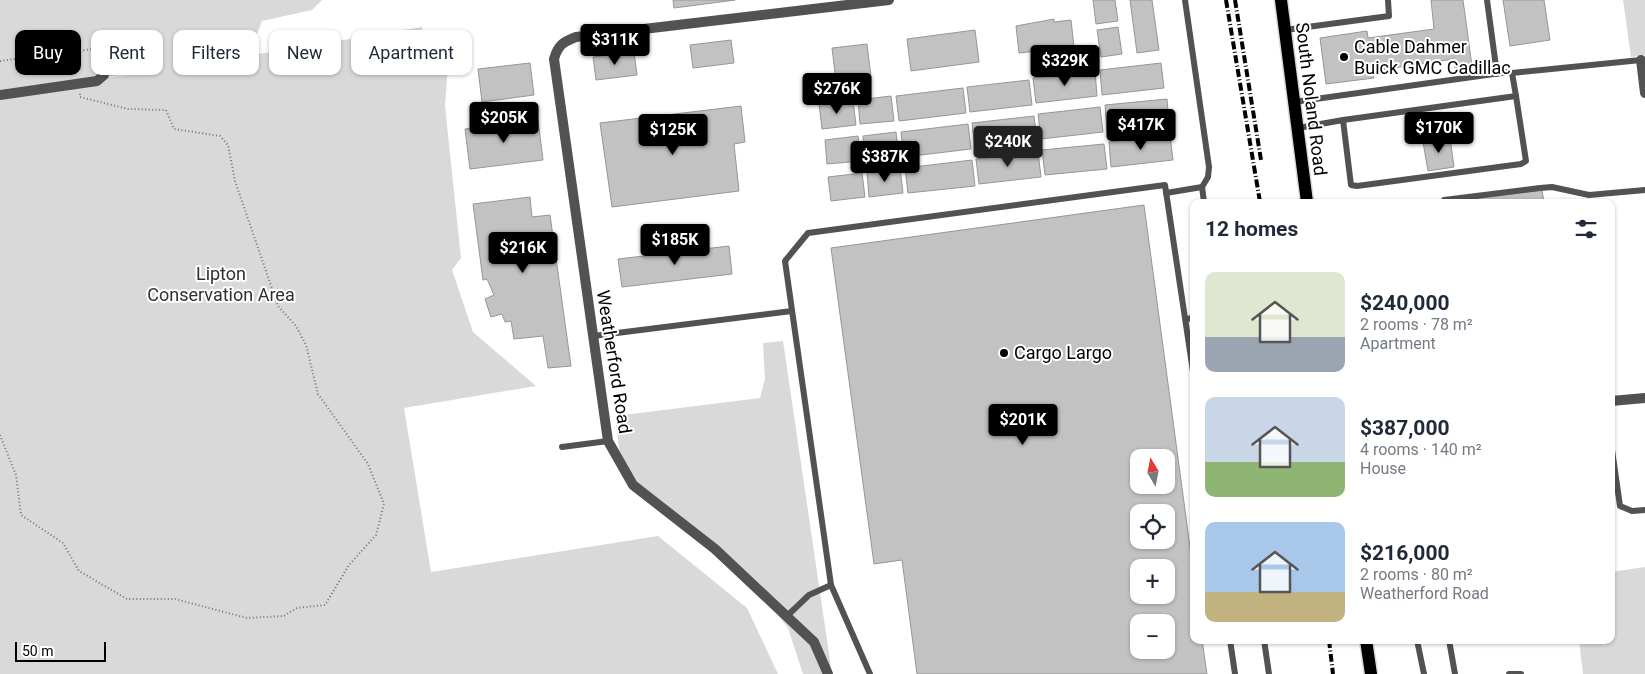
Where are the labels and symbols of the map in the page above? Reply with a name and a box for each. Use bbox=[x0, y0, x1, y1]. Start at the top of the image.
street label: South Noland Road bbox=[1292, 21, 1331, 177]
pin: $311K bbox=[580, 23, 650, 66]
place label: Cable Dahmer Buick GMC Cadillac bbox=[1354, 36, 1511, 78]
pin: $329K bbox=[1030, 44, 1100, 87]
marker: Cable Dahmer Buick GMC Cadillac bbox=[1338, 51, 1350, 63]
pin: $276K bbox=[802, 72, 872, 115]
pin: $205K bbox=[469, 102, 539, 144]
pin: $417K bbox=[1106, 108, 1176, 151]
pin: $170K bbox=[1404, 112, 1474, 154]
pin: $125K bbox=[638, 114, 708, 156]
pin: $240K bbox=[973, 126, 1043, 168]
pin: $387K bbox=[850, 140, 920, 183]
pin: $185K bbox=[640, 224, 710, 266]
pin: $216K bbox=[488, 232, 558, 274]
park label: Lipton Conservation Area bbox=[147, 263, 295, 305]
street label: Weatherford Road bbox=[593, 289, 636, 435]
place label: Cargo Largo bbox=[1014, 342, 1112, 363]
marker: Cargo Largo bbox=[998, 347, 1010, 359]
pin: $201K bbox=[988, 404, 1058, 446]
north arrow bbox=[1130, 449, 1175, 494]
scale bar bbox=[15, 639, 106, 662]

